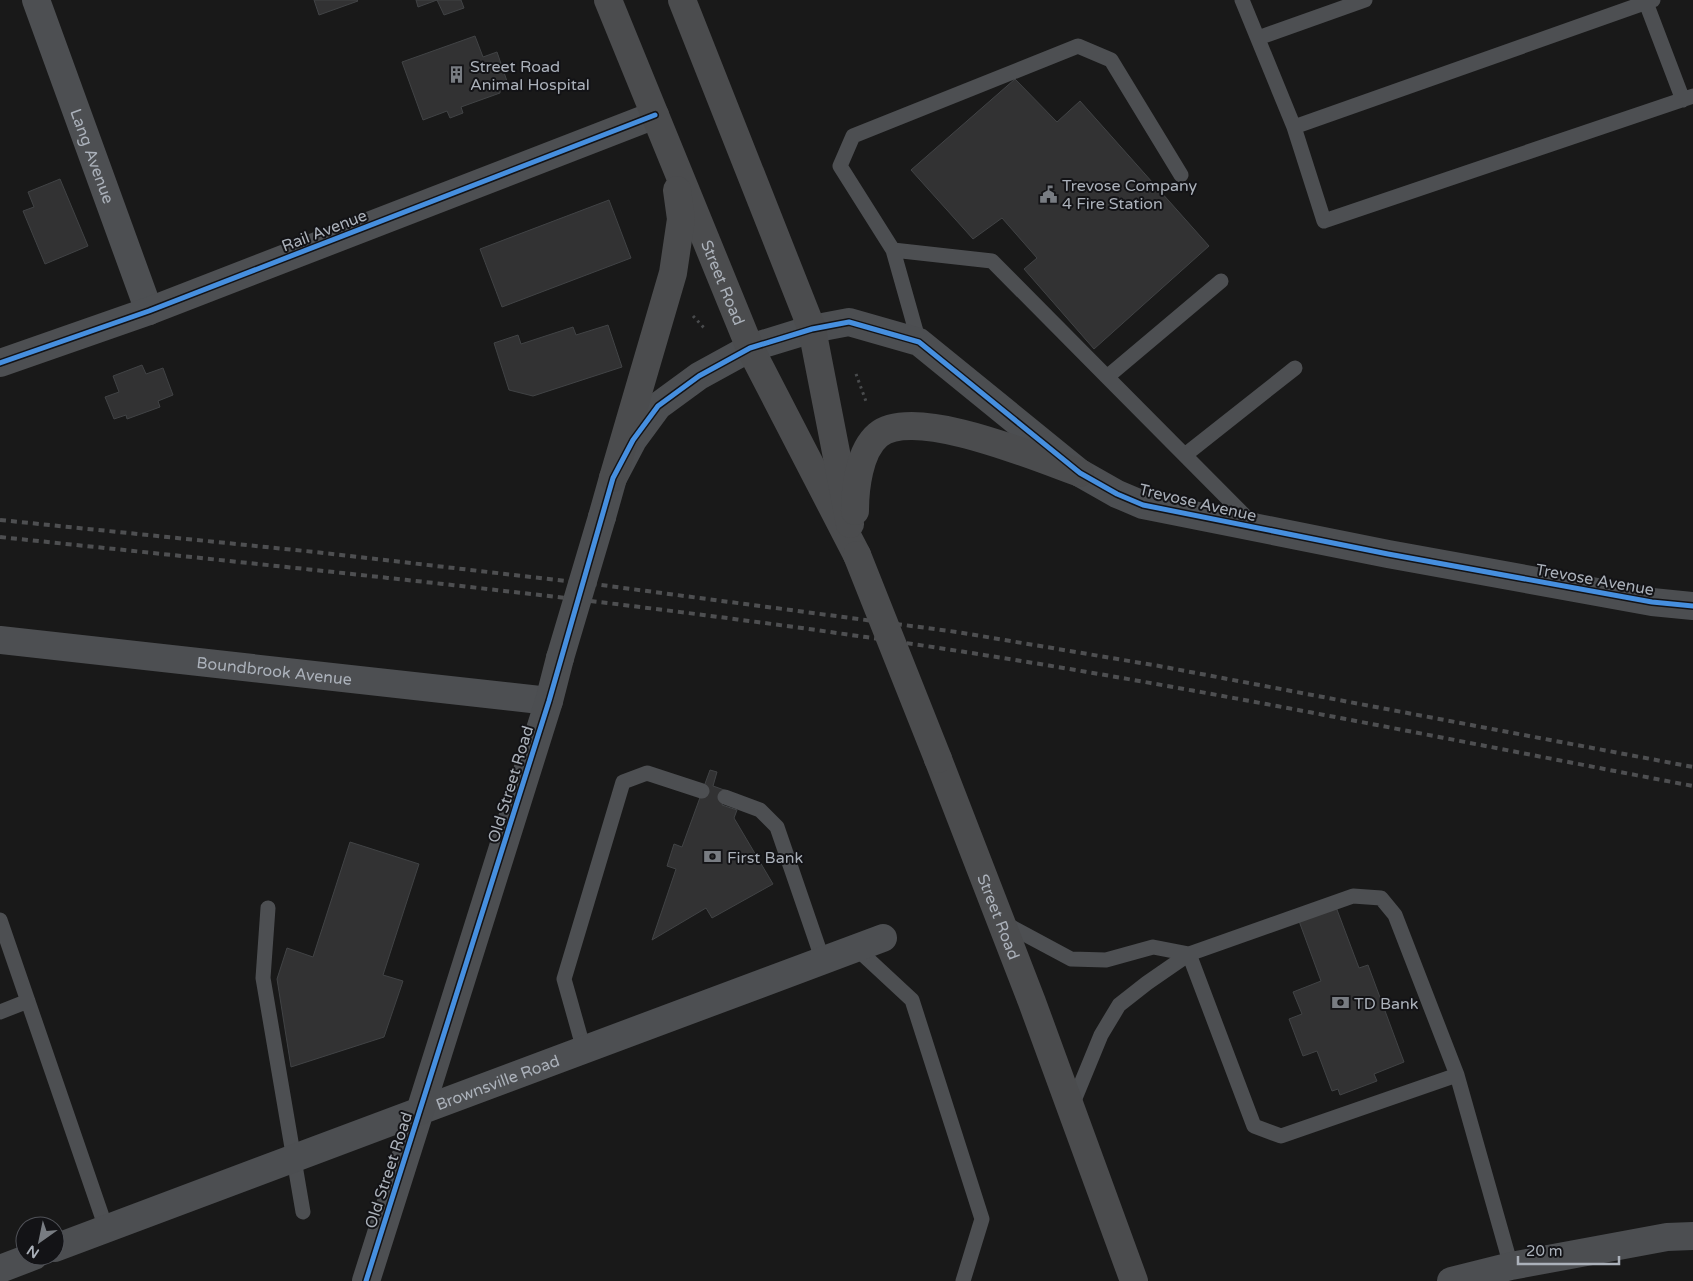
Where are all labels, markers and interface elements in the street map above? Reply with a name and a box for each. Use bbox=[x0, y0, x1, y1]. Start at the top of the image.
place label: Street Road Animal Hospital bbox=[470, 57, 590, 95]
building icon: Street Road Animal Hospital bbox=[446, 65, 466, 85]
street label: Lang Avenue bbox=[65, 106, 118, 207]
place label: Trevose Company 4 Fire Station bbox=[1062, 176, 1198, 214]
public building icon: Trevose Company 4 Fire Station bbox=[1038, 184, 1058, 204]
street label: Rail Avenue bbox=[279, 206, 370, 256]
street label: Street Road bbox=[696, 237, 749, 328]
street label: Trevose Avenue bbox=[1137, 480, 1258, 526]
street label: Trevose Avenue bbox=[1534, 560, 1656, 600]
street label: Boundbrook Avenue bbox=[196, 653, 353, 690]
street label: Old Street Road bbox=[484, 723, 538, 845]
bank icon: First Bank bbox=[703, 847, 723, 867]
place label: First Bank bbox=[727, 848, 803, 868]
street label: Street Road bbox=[972, 871, 1024, 963]
bank icon: TD Bank bbox=[1330, 993, 1350, 1013]
place label: TD Bank bbox=[1354, 994, 1419, 1014]
street label: Brownsville Road bbox=[433, 1051, 562, 1115]
street label: Old Street Road bbox=[361, 1110, 417, 1231]
north arrow bbox=[15, 1216, 65, 1266]
scale bar bbox=[1518, 1234, 1619, 1266]
text: N bbox=[24, 1241, 43, 1262]
text: 20 m bbox=[1526, 1242, 1563, 1260]

